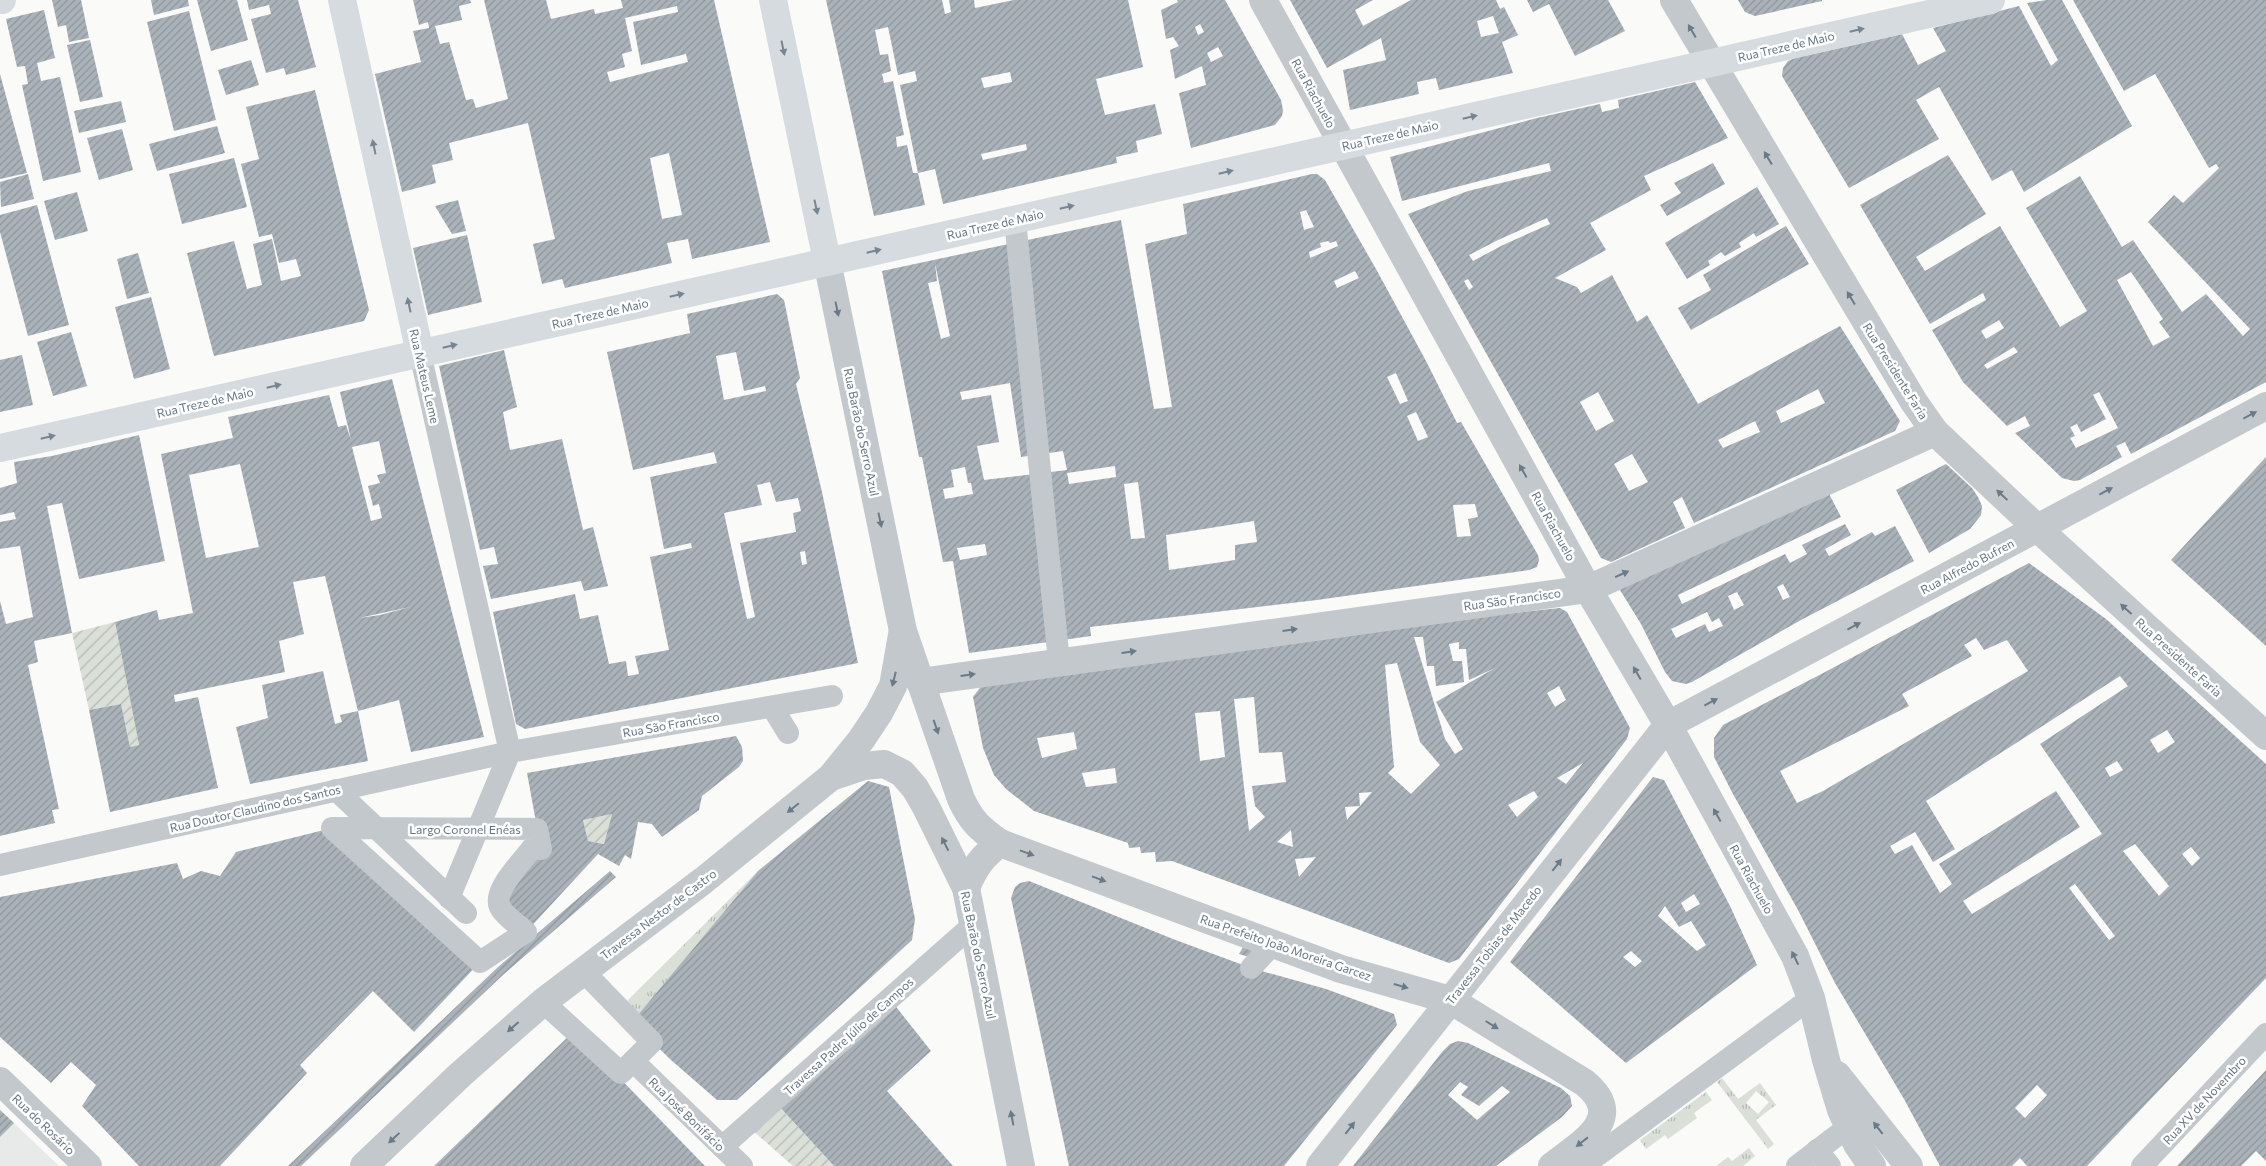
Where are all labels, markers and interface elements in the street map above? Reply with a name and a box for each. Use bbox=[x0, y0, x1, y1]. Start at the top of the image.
one-way arrow bbox=[1688, 25, 1697, 38]
one-way arrow bbox=[1850, 26, 1865, 34]
street label: Rua Treze de Maio bbox=[1736, 28, 1836, 64]
one-way arrow bbox=[779, 40, 787, 55]
street label: Rua Riachuelo bbox=[1289, 56, 1339, 130]
one-way arrow bbox=[1462, 113, 1477, 121]
street label: Rua Treze de Maio bbox=[1340, 117, 1440, 153]
one-way arrow bbox=[370, 139, 378, 154]
one-way arrow bbox=[1763, 152, 1772, 165]
one-way arrow bbox=[1218, 168, 1233, 176]
one-way arrow bbox=[812, 199, 820, 215]
one-way arrow bbox=[1060, 203, 1076, 211]
street label: Rua Treze de Maio bbox=[945, 206, 1045, 242]
one-way arrow bbox=[867, 247, 882, 255]
one-way arrow bbox=[669, 291, 684, 299]
one-way arrow bbox=[1847, 291, 1856, 304]
street label: Rua Treze de Maio bbox=[550, 295, 650, 331]
one-way arrow bbox=[405, 298, 413, 313]
one-way arrow bbox=[833, 302, 841, 318]
street label: Rua Presidente Faria bbox=[1861, 320, 1931, 422]
street label: Rua Mateus Leme bbox=[407, 327, 443, 425]
one-way arrow bbox=[442, 342, 458, 350]
street label: Rua Barão do Serro Azul bbox=[842, 367, 882, 497]
one-way arrow bbox=[267, 382, 282, 390]
street label: Rua Treze de Maio bbox=[155, 384, 255, 420]
one-way arrow bbox=[2242, 411, 2257, 419]
one-way arrow bbox=[40, 433, 55, 441]
one-way arrow bbox=[1519, 464, 1527, 478]
one-way arrow bbox=[2099, 487, 2114, 495]
street label: Rua Riachuelo bbox=[1529, 489, 1579, 563]
one-way arrow bbox=[1996, 489, 2008, 501]
one-way arrow bbox=[876, 512, 884, 528]
street label: Rua Alfredo Bufren bbox=[1918, 535, 2016, 597]
one-way arrow bbox=[1615, 569, 1629, 577]
street label: Rua São Francisco bbox=[1462, 585, 1562, 613]
one-way arrow bbox=[2121, 603, 2133, 615]
street label: Rua Presidente Faria bbox=[2133, 615, 2225, 699]
one-way arrow bbox=[1847, 622, 1861, 630]
one-way arrow bbox=[1283, 626, 1299, 634]
one-way arrow bbox=[1122, 648, 1138, 656]
one-way arrow bbox=[1633, 667, 1642, 680]
one-way arrow bbox=[961, 671, 977, 679]
one-way arrow bbox=[890, 672, 898, 687]
one-way arrow bbox=[1703, 698, 1718, 706]
street label: Rua São Francisco bbox=[621, 709, 721, 739]
one-way arrow bbox=[932, 720, 940, 735]
street label: Rua Doutor Claudino dos Santos bbox=[168, 782, 342, 834]
one-way arrow bbox=[787, 802, 800, 813]
one-way arrow bbox=[1713, 808, 1721, 822]
street label: Largo Coronel Enéas bbox=[409, 822, 521, 836]
one-way arrow bbox=[941, 837, 949, 852]
street label: Rua Riachuelo bbox=[1727, 842, 1777, 916]
one-way arrow bbox=[1019, 849, 1034, 857]
one-way arrow bbox=[1551, 859, 1562, 872]
street label: Travessa Nestor de Castro bbox=[597, 866, 719, 962]
one-way arrow bbox=[1092, 876, 1106, 884]
street label: Travessa Tobias de Macedo bbox=[1442, 883, 1544, 1007]
street label: Rua Barão do Serro Azul bbox=[959, 890, 999, 1020]
street label: Rua Prefeito João Moreira Garcez bbox=[1198, 911, 1373, 984]
one-way arrow bbox=[1791, 950, 1799, 965]
street label: Travessa Padre Júlio de Campos bbox=[780, 974, 916, 1099]
one-way arrow bbox=[1393, 982, 1408, 990]
one-way arrow bbox=[1485, 1021, 1498, 1030]
one-way arrow bbox=[507, 1022, 520, 1033]
street label: Rua XV de Novembro bbox=[2160, 1053, 2248, 1147]
street label: Rua José Bonifácio bbox=[646, 1074, 728, 1154]
street label: Rua do Rosário bbox=[10, 1091, 78, 1157]
one-way arrow bbox=[1008, 1111, 1016, 1126]
one-way arrow bbox=[1344, 1122, 1355, 1135]
one-way arrow bbox=[1873, 1122, 1884, 1135]
one-way arrow bbox=[388, 1132, 400, 1144]
one-way arrow bbox=[1576, 1137, 1589, 1147]

